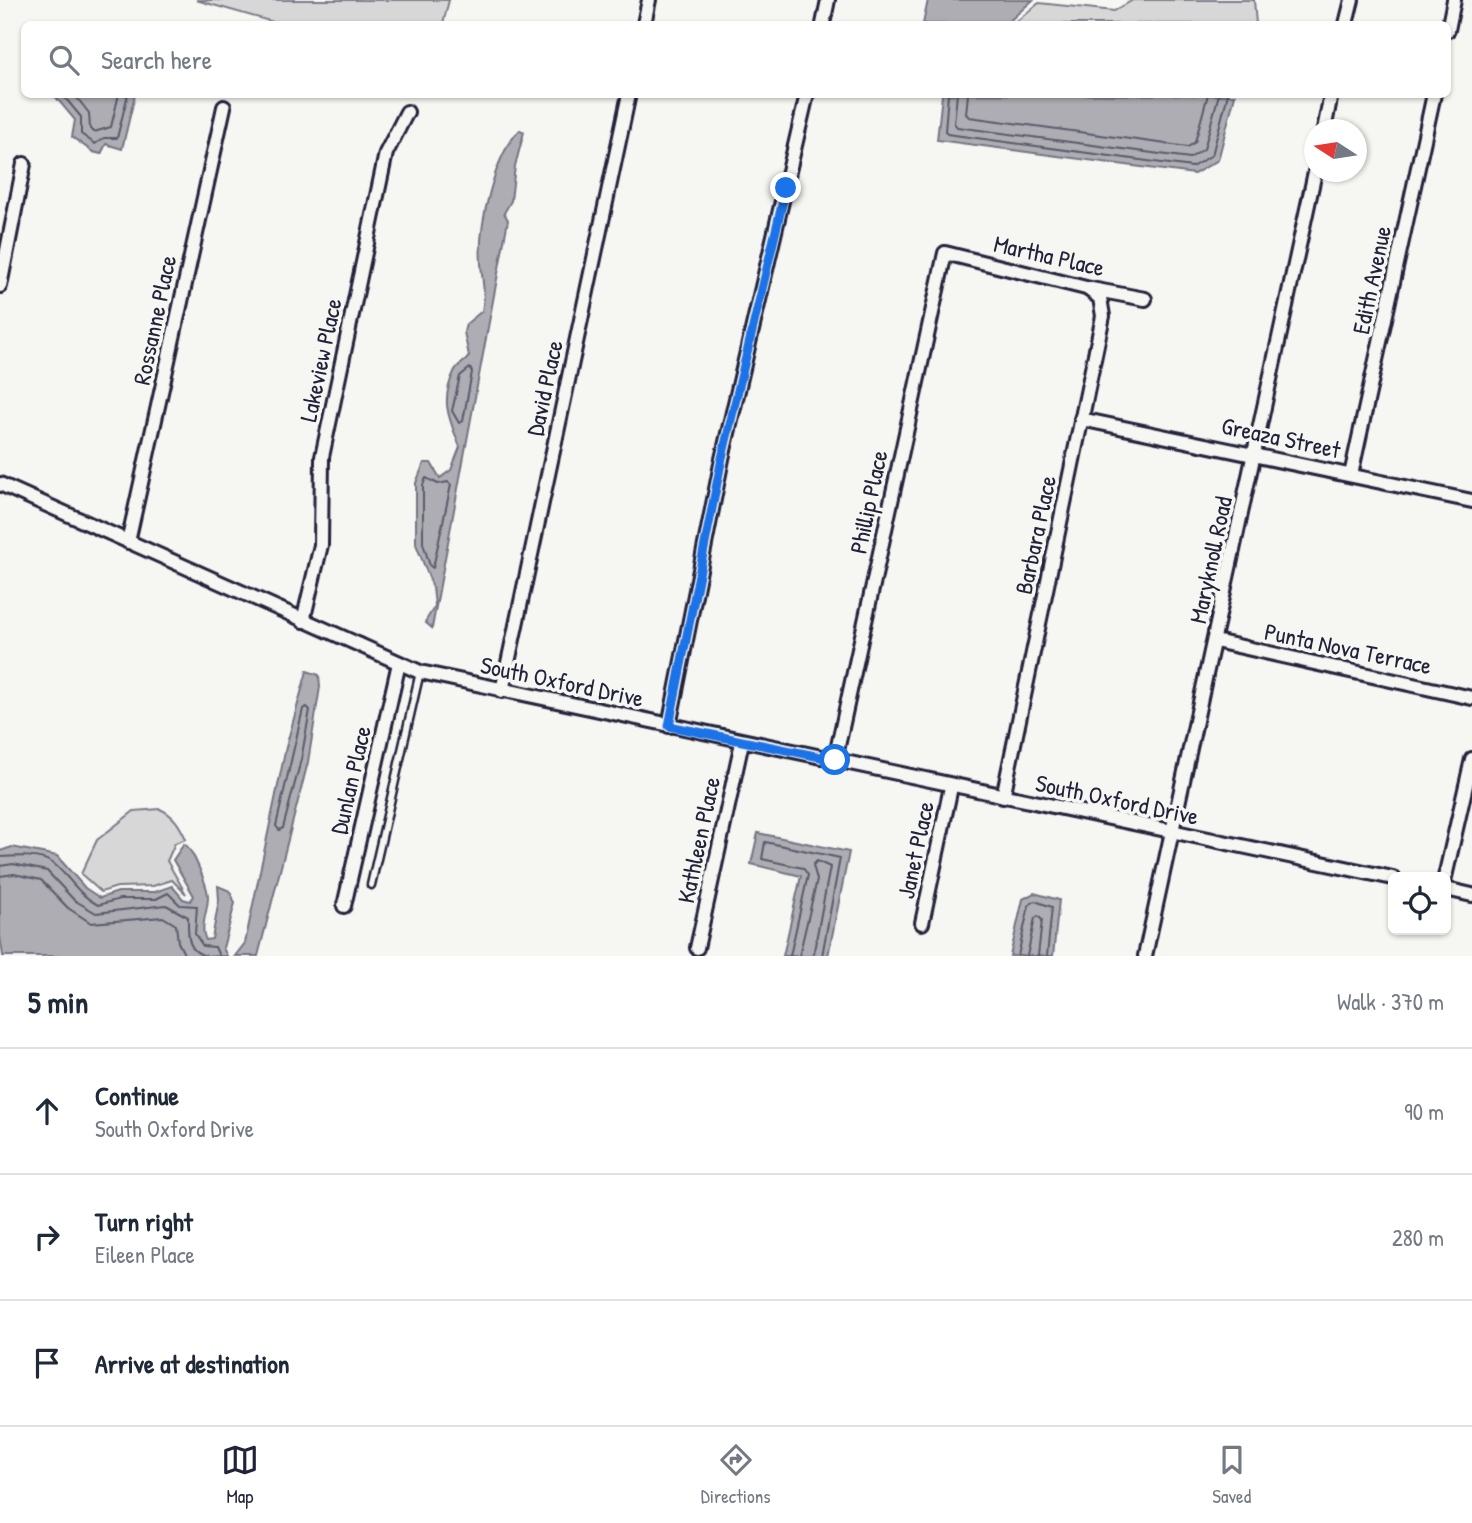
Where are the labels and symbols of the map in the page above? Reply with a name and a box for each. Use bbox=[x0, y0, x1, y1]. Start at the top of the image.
north arrow bbox=[1304, 119, 1367, 182]
route end bbox=[770, 172, 801, 203]
street label: Edith Avenue bbox=[1344, 222, 1398, 337]
street label: Martha Place bbox=[991, 227, 1108, 283]
street label: Rossanne Place bbox=[125, 252, 183, 387]
street label: Lakeview Place bbox=[291, 295, 349, 424]
street label: David Place bbox=[518, 337, 570, 438]
street label: Greaza Street bbox=[1219, 409, 1344, 465]
street label: Phillip Place bbox=[841, 447, 895, 556]
street label: Barbara Place bbox=[1007, 472, 1063, 597]
street label: Maryknoll Road bbox=[1181, 493, 1239, 626]
street label: Punta Nova Terrace bbox=[1262, 615, 1435, 681]
street label: South Oxford Drive bbox=[478, 648, 647, 714]
street label: Dunlan Place bbox=[322, 722, 378, 837]
route start bbox=[819, 744, 850, 775]
street label: South Oxford Drive bbox=[1033, 766, 1202, 832]
street label: Kathleen Place bbox=[669, 773, 727, 906]
street label: Janet Place bbox=[889, 798, 941, 901]

